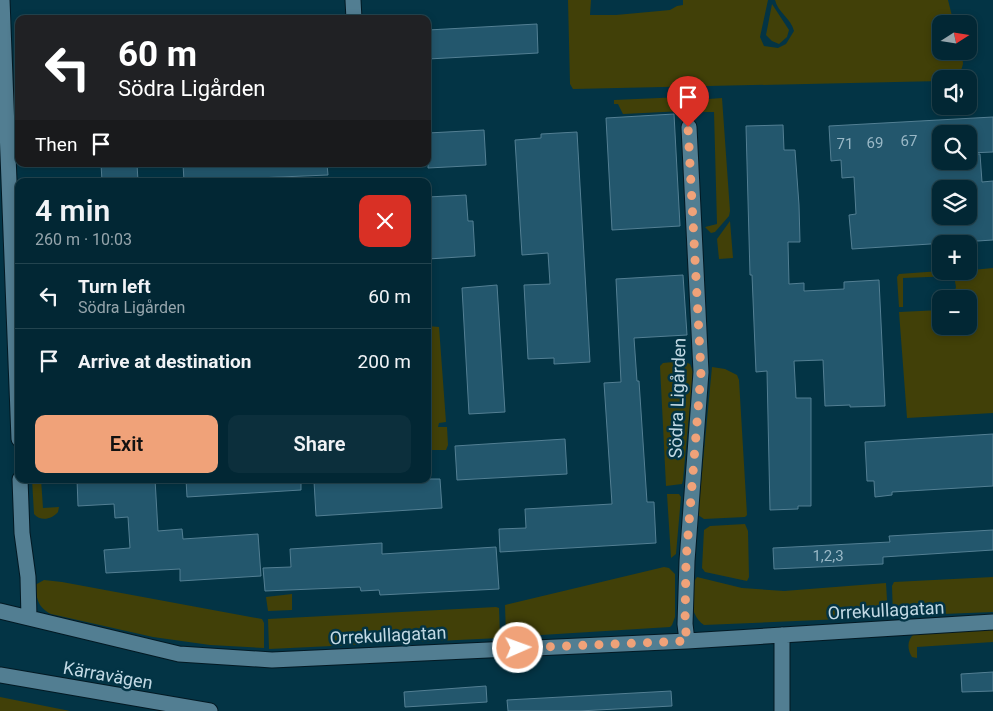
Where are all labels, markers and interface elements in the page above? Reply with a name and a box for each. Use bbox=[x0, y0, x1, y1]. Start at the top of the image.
north arrow bbox=[932, 15, 978, 60]
map controls bbox=[932, 15, 977, 335]
text: 60 m bbox=[118, 34, 197, 75]
icon: left bbox=[35, 35, 100, 100]
button: sound bbox=[932, 70, 977, 115]
text: Södra Ligården bbox=[118, 76, 265, 101]
pin bbox=[667, 76, 709, 127]
icon: arrive bbox=[674, 83, 702, 111]
button: search bbox=[932, 125, 977, 170]
icon: arrive bbox=[87, 130, 115, 158]
house number: 67 bbox=[901, 132, 917, 150]
text: Then bbox=[35, 133, 77, 156]
house number: 69 bbox=[867, 134, 883, 152]
house number: 71 bbox=[837, 135, 853, 153]
button: layers bbox=[932, 180, 977, 225]
text: 4 min bbox=[35, 193, 110, 228]
button: close bbox=[359, 195, 411, 247]
text: 260 m · 10:03 bbox=[35, 230, 132, 249]
button: + bbox=[932, 235, 977, 280]
text: Turn left bbox=[78, 275, 151, 298]
icon: left bbox=[35, 282, 63, 310]
text: 60 m bbox=[368, 285, 411, 308]
button: − bbox=[932, 290, 977, 335]
text: Södra Ligården bbox=[78, 298, 185, 317]
street label: Södra Ligården bbox=[664, 337, 690, 459]
icon: arrive bbox=[35, 347, 63, 375]
text: Arrive at destination bbox=[78, 350, 251, 373]
text: 200 m bbox=[358, 350, 411, 373]
button: Exit bbox=[35, 415, 218, 473]
button: Share bbox=[228, 415, 411, 473]
house number: 1,2,3 bbox=[812, 547, 844, 565]
street label: Orrekullagatan bbox=[827, 596, 945, 624]
street label: Orrekullagatan bbox=[329, 621, 447, 649]
position arrow bbox=[491, 621, 543, 673]
street label: Kärravägen bbox=[62, 657, 154, 693]

